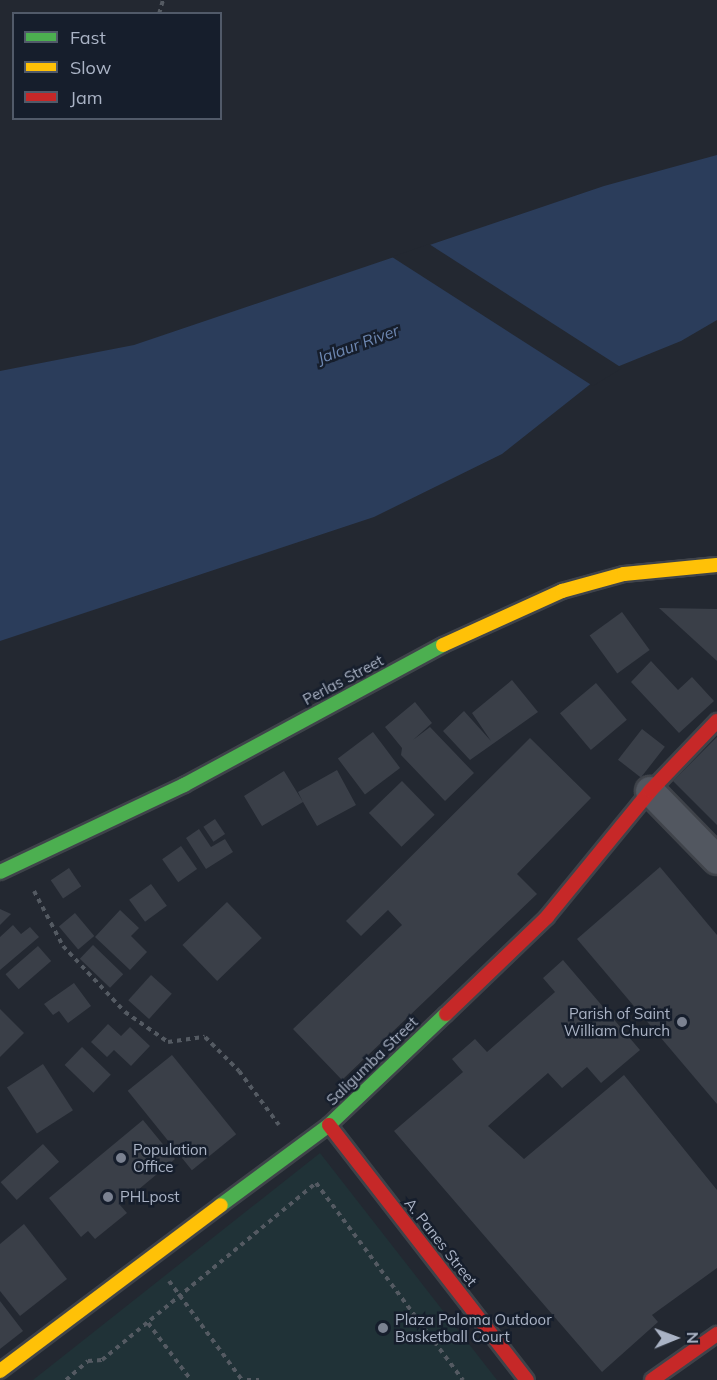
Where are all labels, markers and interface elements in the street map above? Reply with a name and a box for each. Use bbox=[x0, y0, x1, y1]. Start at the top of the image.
legend bbox=[12, 12, 222, 120]
text: Fast bbox=[70, 26, 106, 49]
text: Slow bbox=[70, 56, 111, 79]
text: Jam bbox=[70, 86, 103, 109]
water label: Jalaur River bbox=[315, 320, 401, 368]
street label: Perlas Street bbox=[300, 651, 386, 709]
place label: Parish of Saint William Church bbox=[564, 1004, 670, 1039]
street label: Saligumba Street bbox=[323, 1013, 421, 1109]
marker: Parish of Saint William Church bbox=[675, 1015, 689, 1029]
place label: Population Office bbox=[133, 1140, 207, 1175]
marker: Population Office bbox=[114, 1151, 128, 1165]
place label: PHLpost bbox=[120, 1188, 180, 1206]
marker: PHLpost bbox=[101, 1190, 115, 1204]
street label: A. Panes Street bbox=[401, 1194, 481, 1290]
north arrow bbox=[645, 1308, 705, 1368]
place label: Plaza Paloma Outdoor Basketball Court bbox=[395, 1310, 552, 1345]
marker: Plaza Paloma Outdoor Basketball Court bbox=[376, 1321, 390, 1335]
text: N bbox=[683, 1331, 703, 1344]

